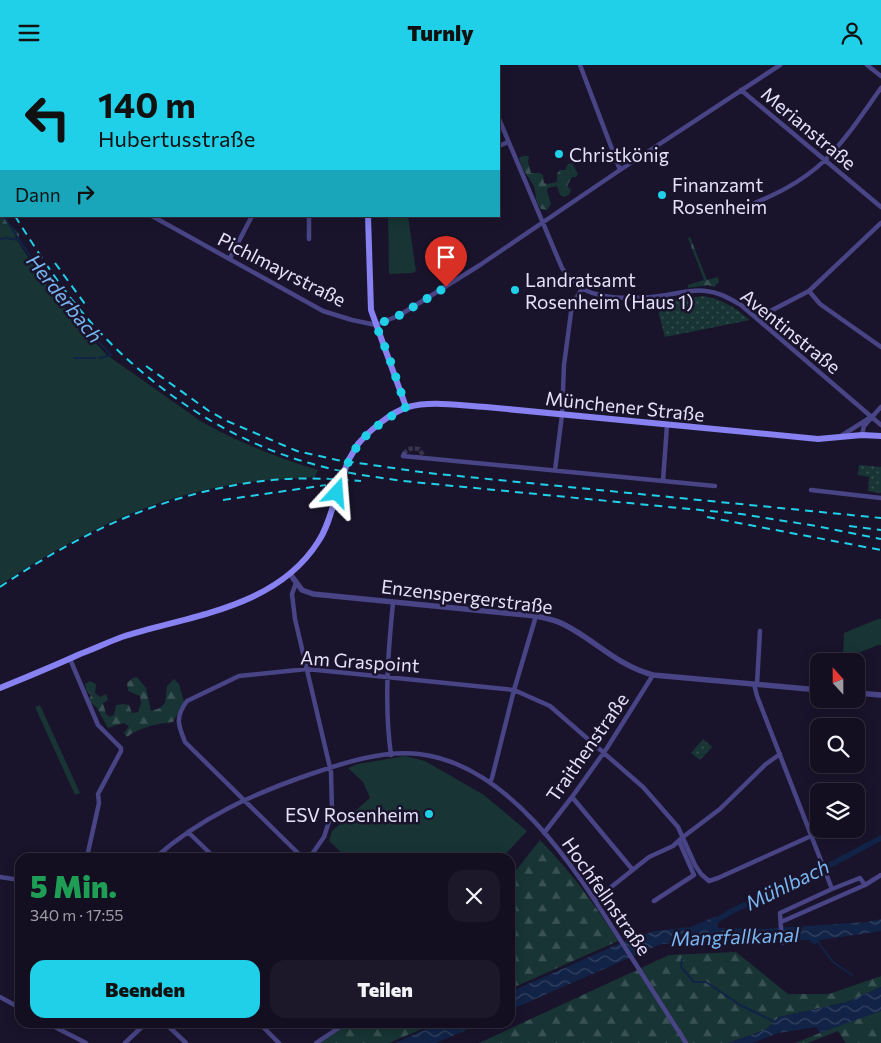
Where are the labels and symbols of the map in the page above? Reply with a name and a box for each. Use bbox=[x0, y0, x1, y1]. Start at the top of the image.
street label: Merianstraße bbox=[757, 82, 861, 174]
place label: Christkönig bbox=[569, 143, 669, 166]
marker: Christkönig bbox=[553, 148, 565, 160]
place label: Finanzamt Rosenheim bbox=[672, 173, 767, 218]
marker: Finanzamt Rosenheim bbox=[656, 189, 668, 201]
street label: Pichlmayrstraße bbox=[214, 227, 350, 311]
pin bbox=[425, 236, 467, 287]
water label: Herderbach bbox=[22, 249, 108, 347]
place label: Landratsamt Rosenheim (Haus 1) bbox=[525, 268, 694, 313]
marker: Landratsamt Rosenheim (Haus 1) bbox=[509, 284, 521, 296]
street label: Aventinstraße bbox=[737, 284, 845, 378]
street label: Münchener Straße bbox=[544, 386, 706, 426]
position arrow bbox=[310, 466, 362, 518]
street label: Enzenspergerstraße bbox=[380, 574, 554, 618]
street label: Am Graspoint bbox=[300, 645, 421, 677]
north arrow bbox=[810, 653, 865, 707]
street label: Traithenstraße bbox=[541, 688, 633, 806]
place label: ESV Rosenheim bbox=[285, 803, 419, 826]
marker: ESV Rosenheim bbox=[423, 808, 435, 820]
street label: Hochfellnstraße bbox=[558, 833, 656, 959]
water label: Mühlbach bbox=[741, 853, 833, 915]
water label: Mangfallkanal bbox=[670, 922, 800, 950]

